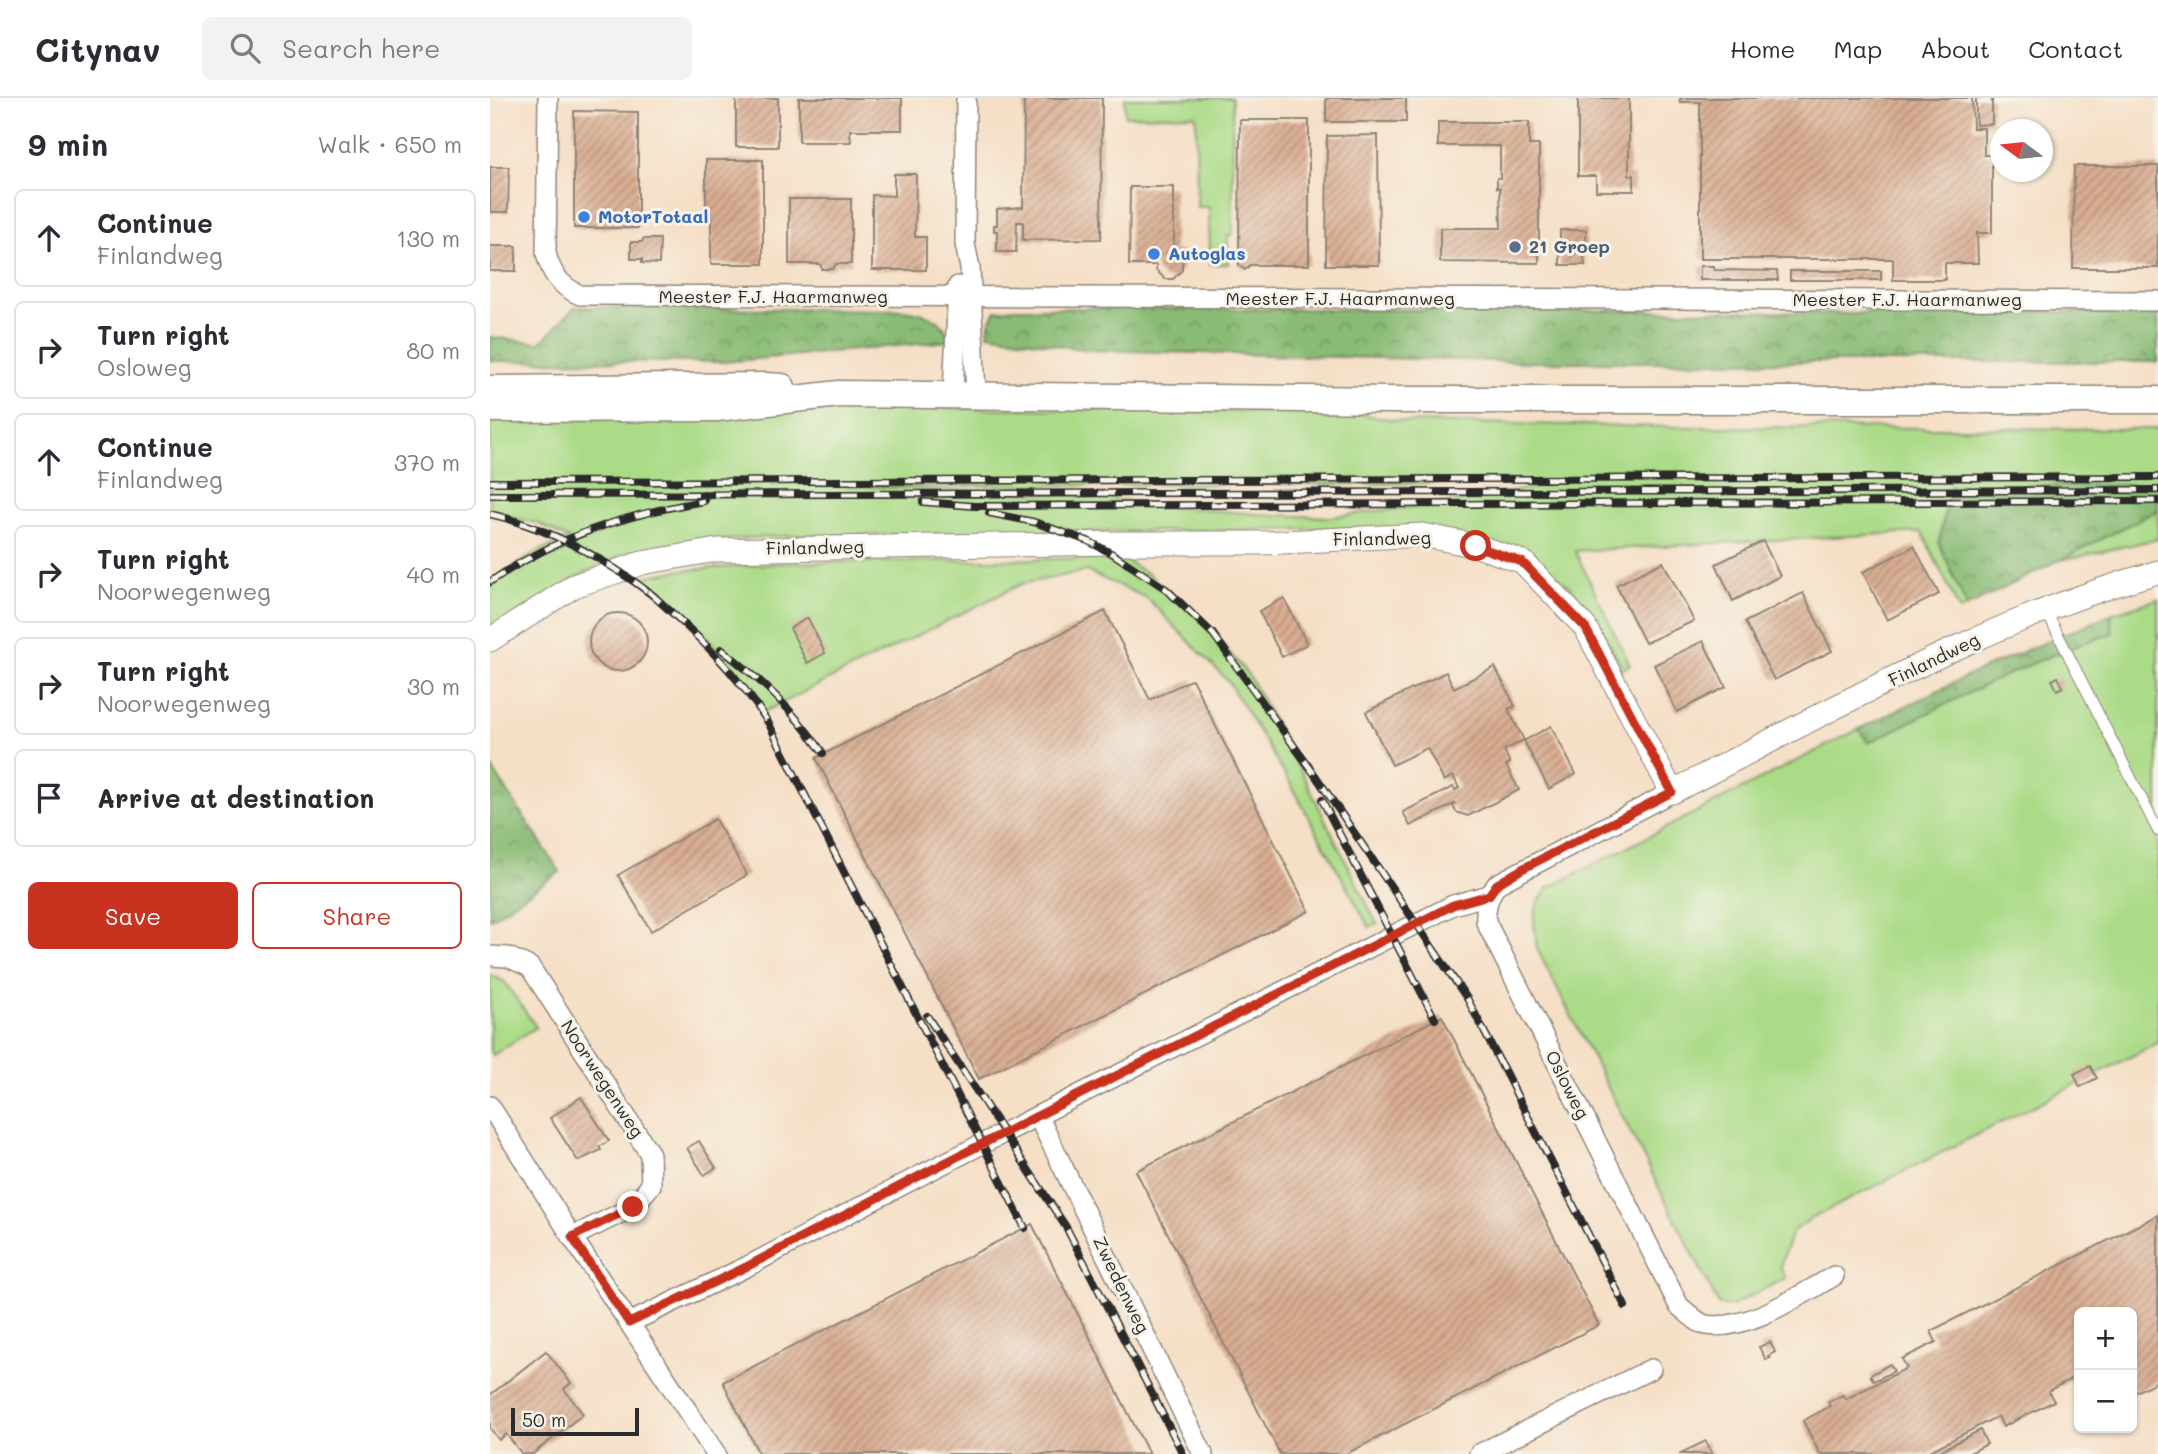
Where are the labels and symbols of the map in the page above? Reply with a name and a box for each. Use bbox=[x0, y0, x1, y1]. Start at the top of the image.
north arrow bbox=[1990, 119, 2053, 182]
place label: MotorTotaal bbox=[598, 204, 708, 228]
marker: MotorTotaal bbox=[576, 209, 592, 225]
place label: 21 Groep bbox=[1529, 234, 1610, 258]
marker: 21 Groep bbox=[1507, 239, 1523, 255]
place label: Autoglas bbox=[1168, 241, 1246, 265]
marker: Autoglas bbox=[1146, 246, 1162, 262]
street label: Meester F.J. Haarmanweg bbox=[658, 284, 888, 308]
street label: Meester F.J. Haarmanweg bbox=[1225, 286, 1455, 310]
street label: Meester F.J. Haarmanweg bbox=[1792, 287, 2022, 311]
street label: Finlandweg bbox=[1333, 525, 1431, 551]
route start bbox=[1460, 530, 1491, 561]
street label: Finlandweg bbox=[766, 534, 864, 560]
street label: Finlandweg bbox=[1884, 627, 1983, 691]
street label: Noorwegenweg bbox=[556, 1015, 650, 1142]
street label: Osloweg bbox=[1540, 1046, 1595, 1123]
route end bbox=[617, 1191, 648, 1222]
street label: Zwedenweg bbox=[1088, 1232, 1156, 1337]
scale bar bbox=[511, 1405, 639, 1437]

